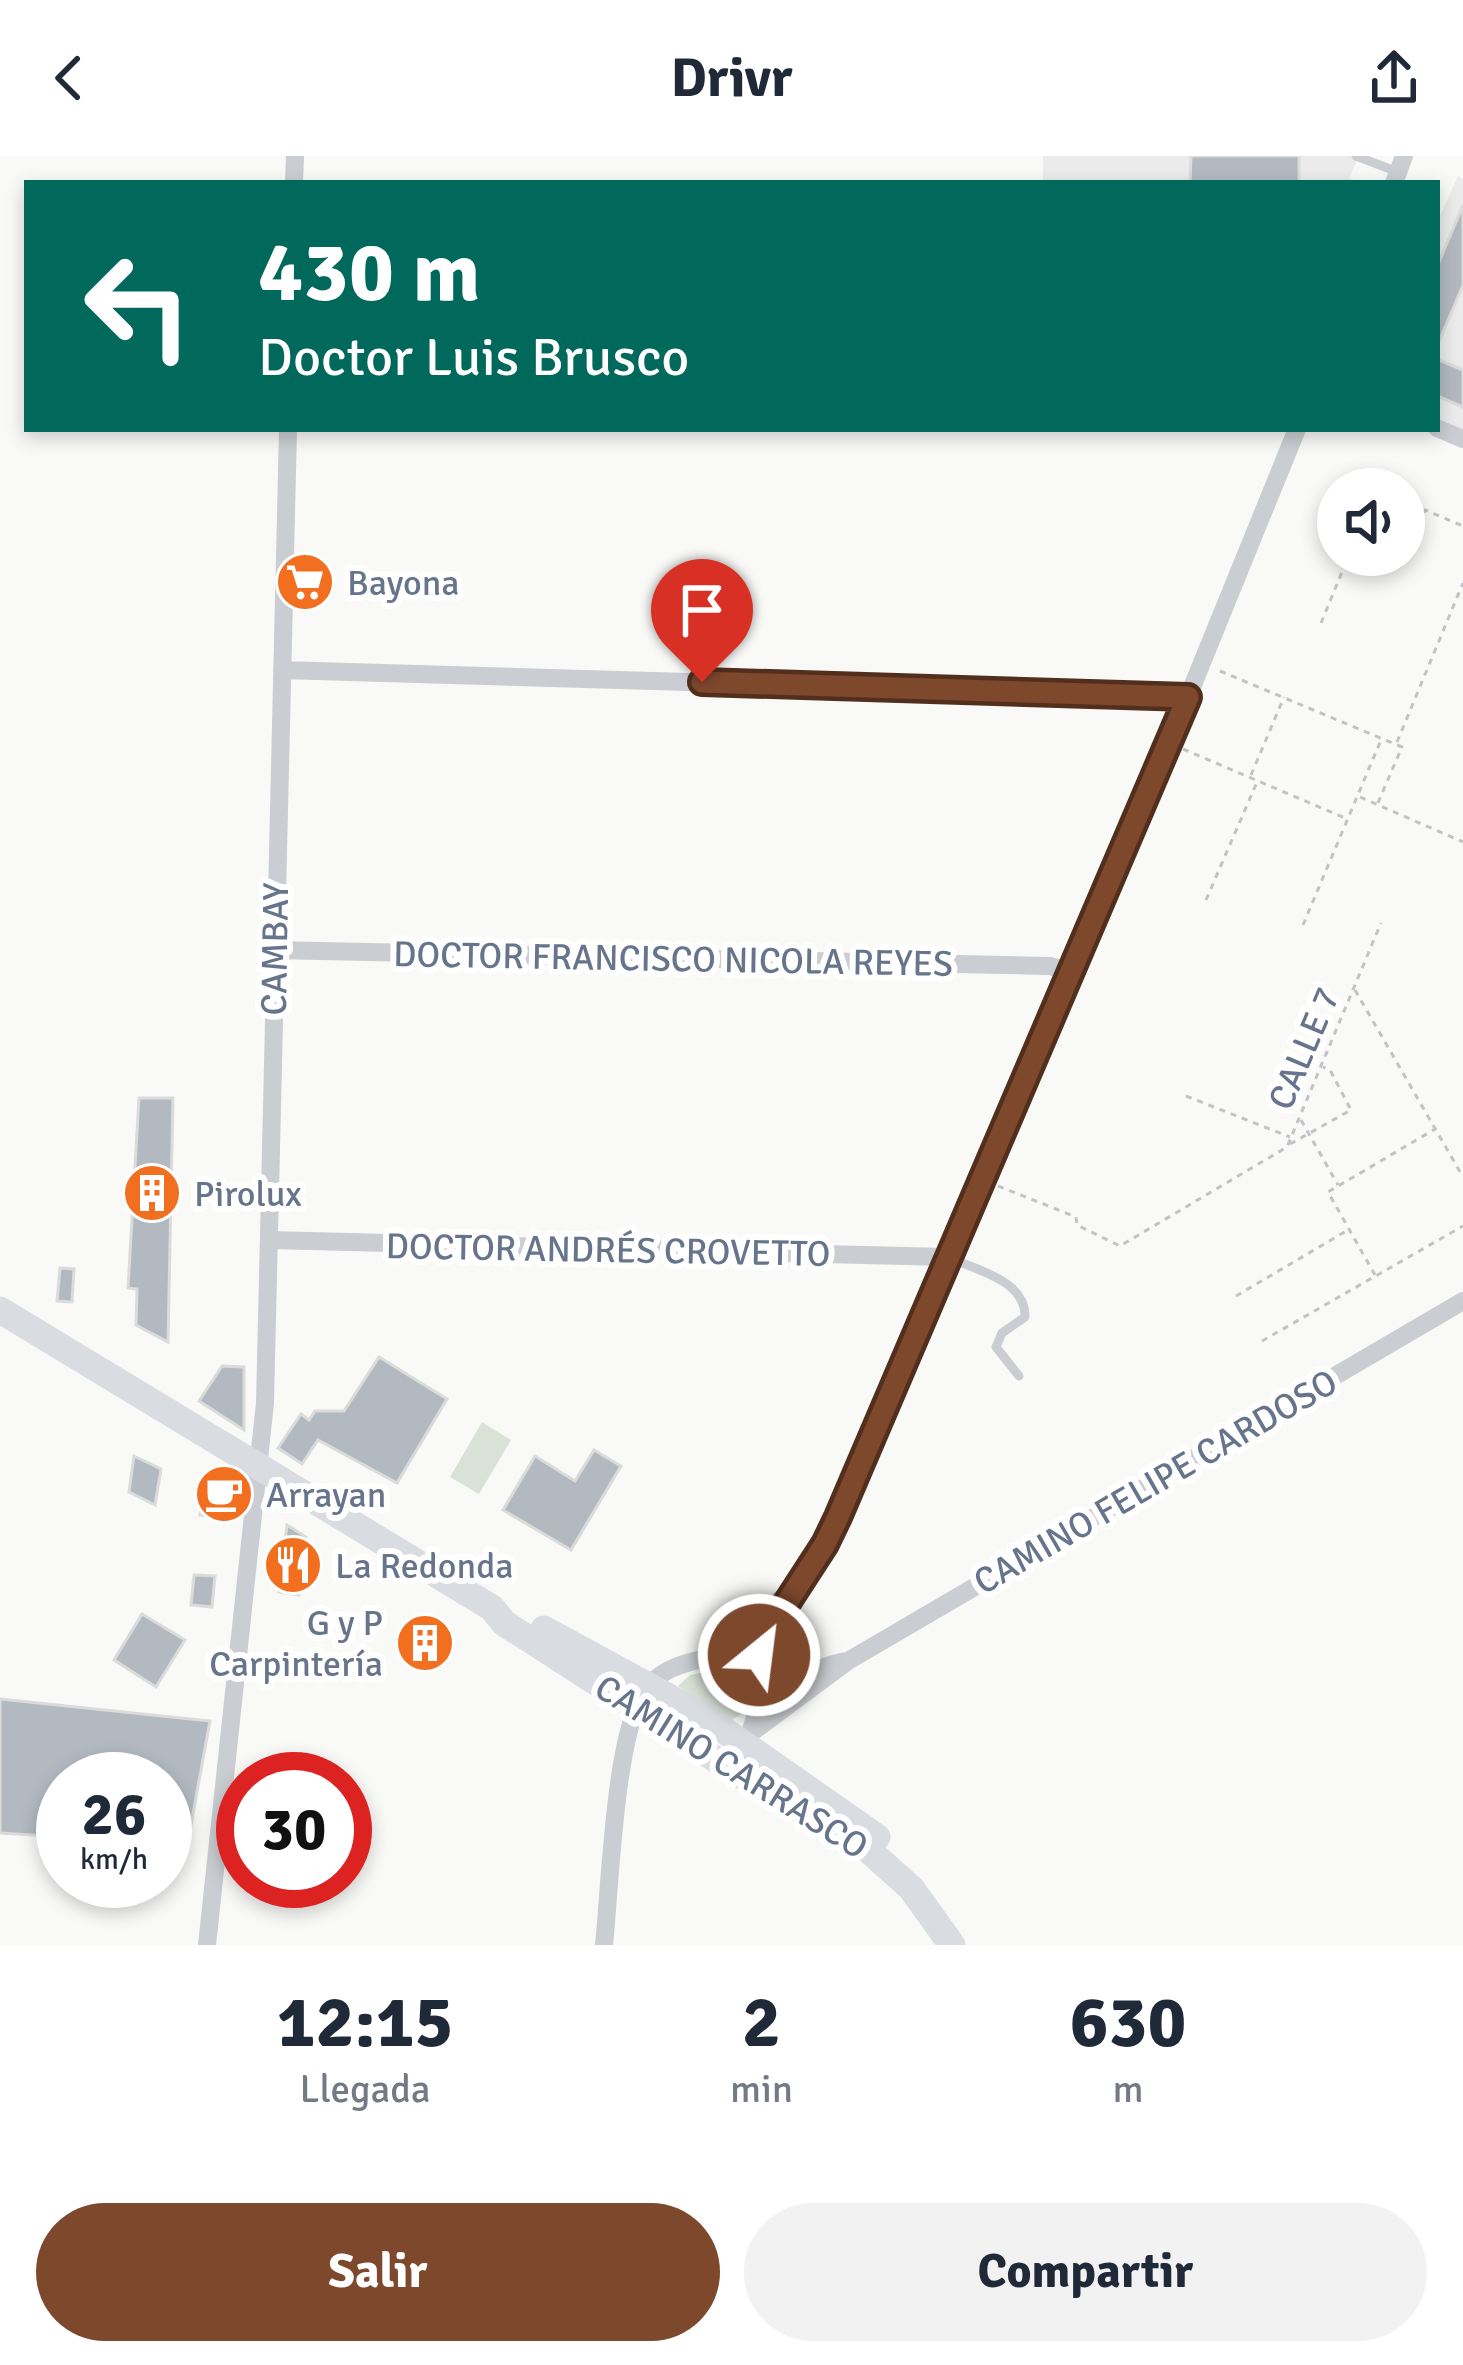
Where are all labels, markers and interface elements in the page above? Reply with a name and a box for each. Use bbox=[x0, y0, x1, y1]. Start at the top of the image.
icon: back bbox=[36, 45, 102, 111]
text: Drivr bbox=[671, 45, 792, 112]
icon: share bbox=[1361, 45, 1427, 111]
text: 430 m bbox=[258, 221, 480, 325]
icon: left bbox=[60, 228, 216, 384]
text: Doctor Luis Brusco bbox=[258, 324, 689, 391]
map controls bbox=[1317, 468, 1425, 576]
button: sound bbox=[1317, 468, 1425, 576]
supermarket icon: Bayona bbox=[274, 551, 336, 613]
pin bbox=[651, 559, 753, 682]
place label: Bayona bbox=[347, 561, 460, 606]
icon: arrive bbox=[669, 577, 735, 643]
street label: CAMBAY bbox=[252, 882, 299, 1016]
street label: DOCTOR FRANCISCO NICOLA REYES bbox=[393, 932, 953, 987]
street label: CALLE 7 bbox=[1259, 981, 1350, 1116]
building icon: Pirolux bbox=[121, 1162, 183, 1224]
place label: Pirolux bbox=[194, 1172, 302, 1217]
street label: DOCTOR ANDRÉS CROVETTO bbox=[385, 1224, 831, 1277]
street label: CAMINO FELIPE CARDOSO bbox=[966, 1360, 1346, 1605]
cafe icon: Arrayan bbox=[193, 1463, 255, 1525]
place label: Arrayan bbox=[266, 1473, 386, 1518]
restaurant icon: La Redonda bbox=[262, 1534, 324, 1596]
place label: La Redonda bbox=[335, 1544, 514, 1589]
position arrow bbox=[696, 1592, 822, 1718]
place label: G y P Carpintería bbox=[209, 1601, 383, 1687]
building icon: G y P Carpintería bbox=[394, 1612, 456, 1674]
street label: CAMINO CARRASCO bbox=[586, 1665, 876, 1869]
speed limit sign: 30 bbox=[216, 1752, 372, 1908]
text: 26 bbox=[82, 1778, 146, 1852]
text: km/h bbox=[80, 1841, 148, 1878]
text: 12:15 bbox=[277, 1978, 453, 2067]
text: 2 bbox=[742, 1978, 781, 2067]
text: 630 bbox=[1070, 1978, 1186, 2067]
text: Llegada bbox=[299, 2065, 431, 2113]
text: min bbox=[730, 2065, 793, 2113]
text: m bbox=[1112, 2065, 1144, 2113]
button: Salir bbox=[36, 2203, 720, 2341]
button: Compartir bbox=[744, 2203, 1427, 2341]

